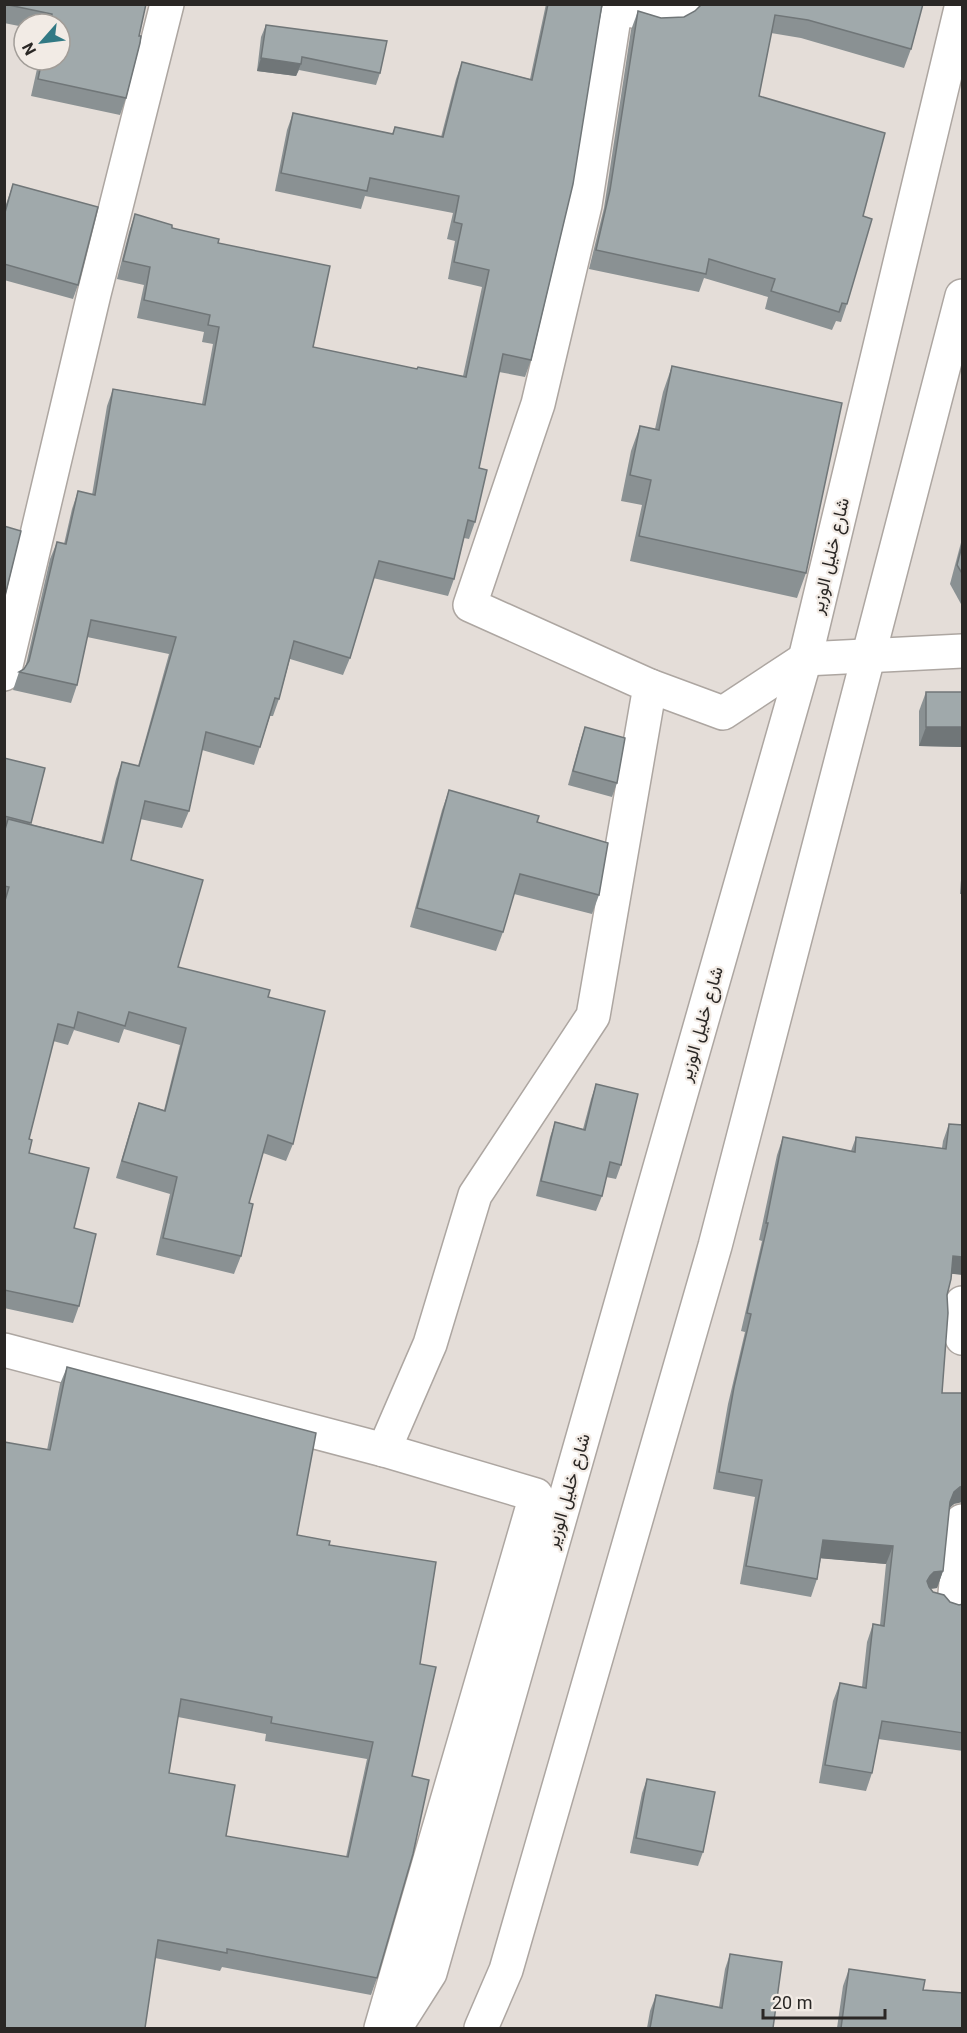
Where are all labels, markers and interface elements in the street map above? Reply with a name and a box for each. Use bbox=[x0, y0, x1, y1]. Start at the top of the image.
north arrow bbox=[12, 12, 72, 72]
text: N bbox=[18, 39, 40, 58]
street label: شارع خليل الوزير bbox=[806, 496, 855, 618]
street label: شارع خليل الوزير bbox=[674, 964, 729, 1085]
street label: شارع خليل الوزير bbox=[541, 1431, 596, 1552]
scale bar bbox=[763, 1982, 884, 2020]
text: 20 m bbox=[772, 1992, 812, 2013]

